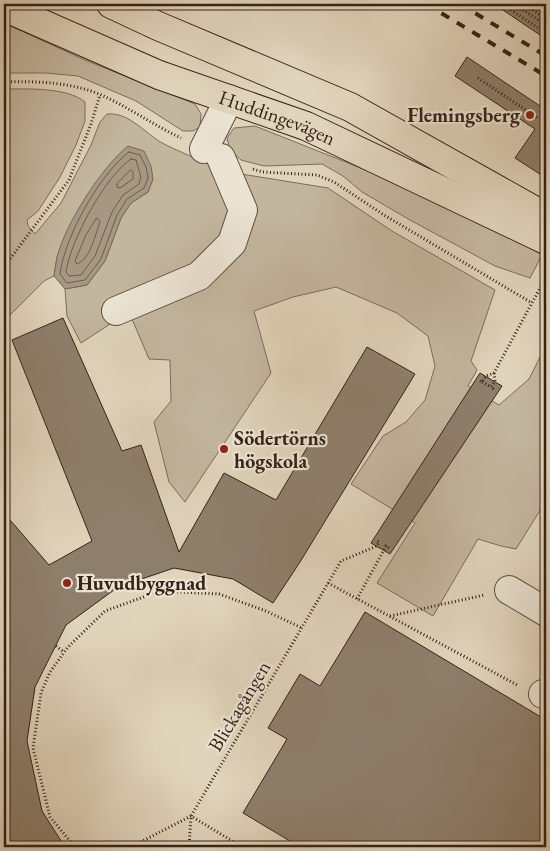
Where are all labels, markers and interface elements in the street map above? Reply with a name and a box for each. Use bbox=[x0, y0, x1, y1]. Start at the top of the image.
street label: Huddingevägen bbox=[216, 84, 340, 151]
place label: Flemingsberg bbox=[407, 102, 521, 128]
marker: Flemingsberg bbox=[524, 109, 536, 121]
place label: Södertörns högskola bbox=[234, 425, 326, 474]
marker: Södertörns högskola bbox=[218, 443, 230, 455]
place label: Huvudbyggnad bbox=[77, 570, 206, 596]
marker: Huvudbyggnad bbox=[61, 577, 73, 589]
street label: Blickagången bbox=[202, 656, 276, 756]

